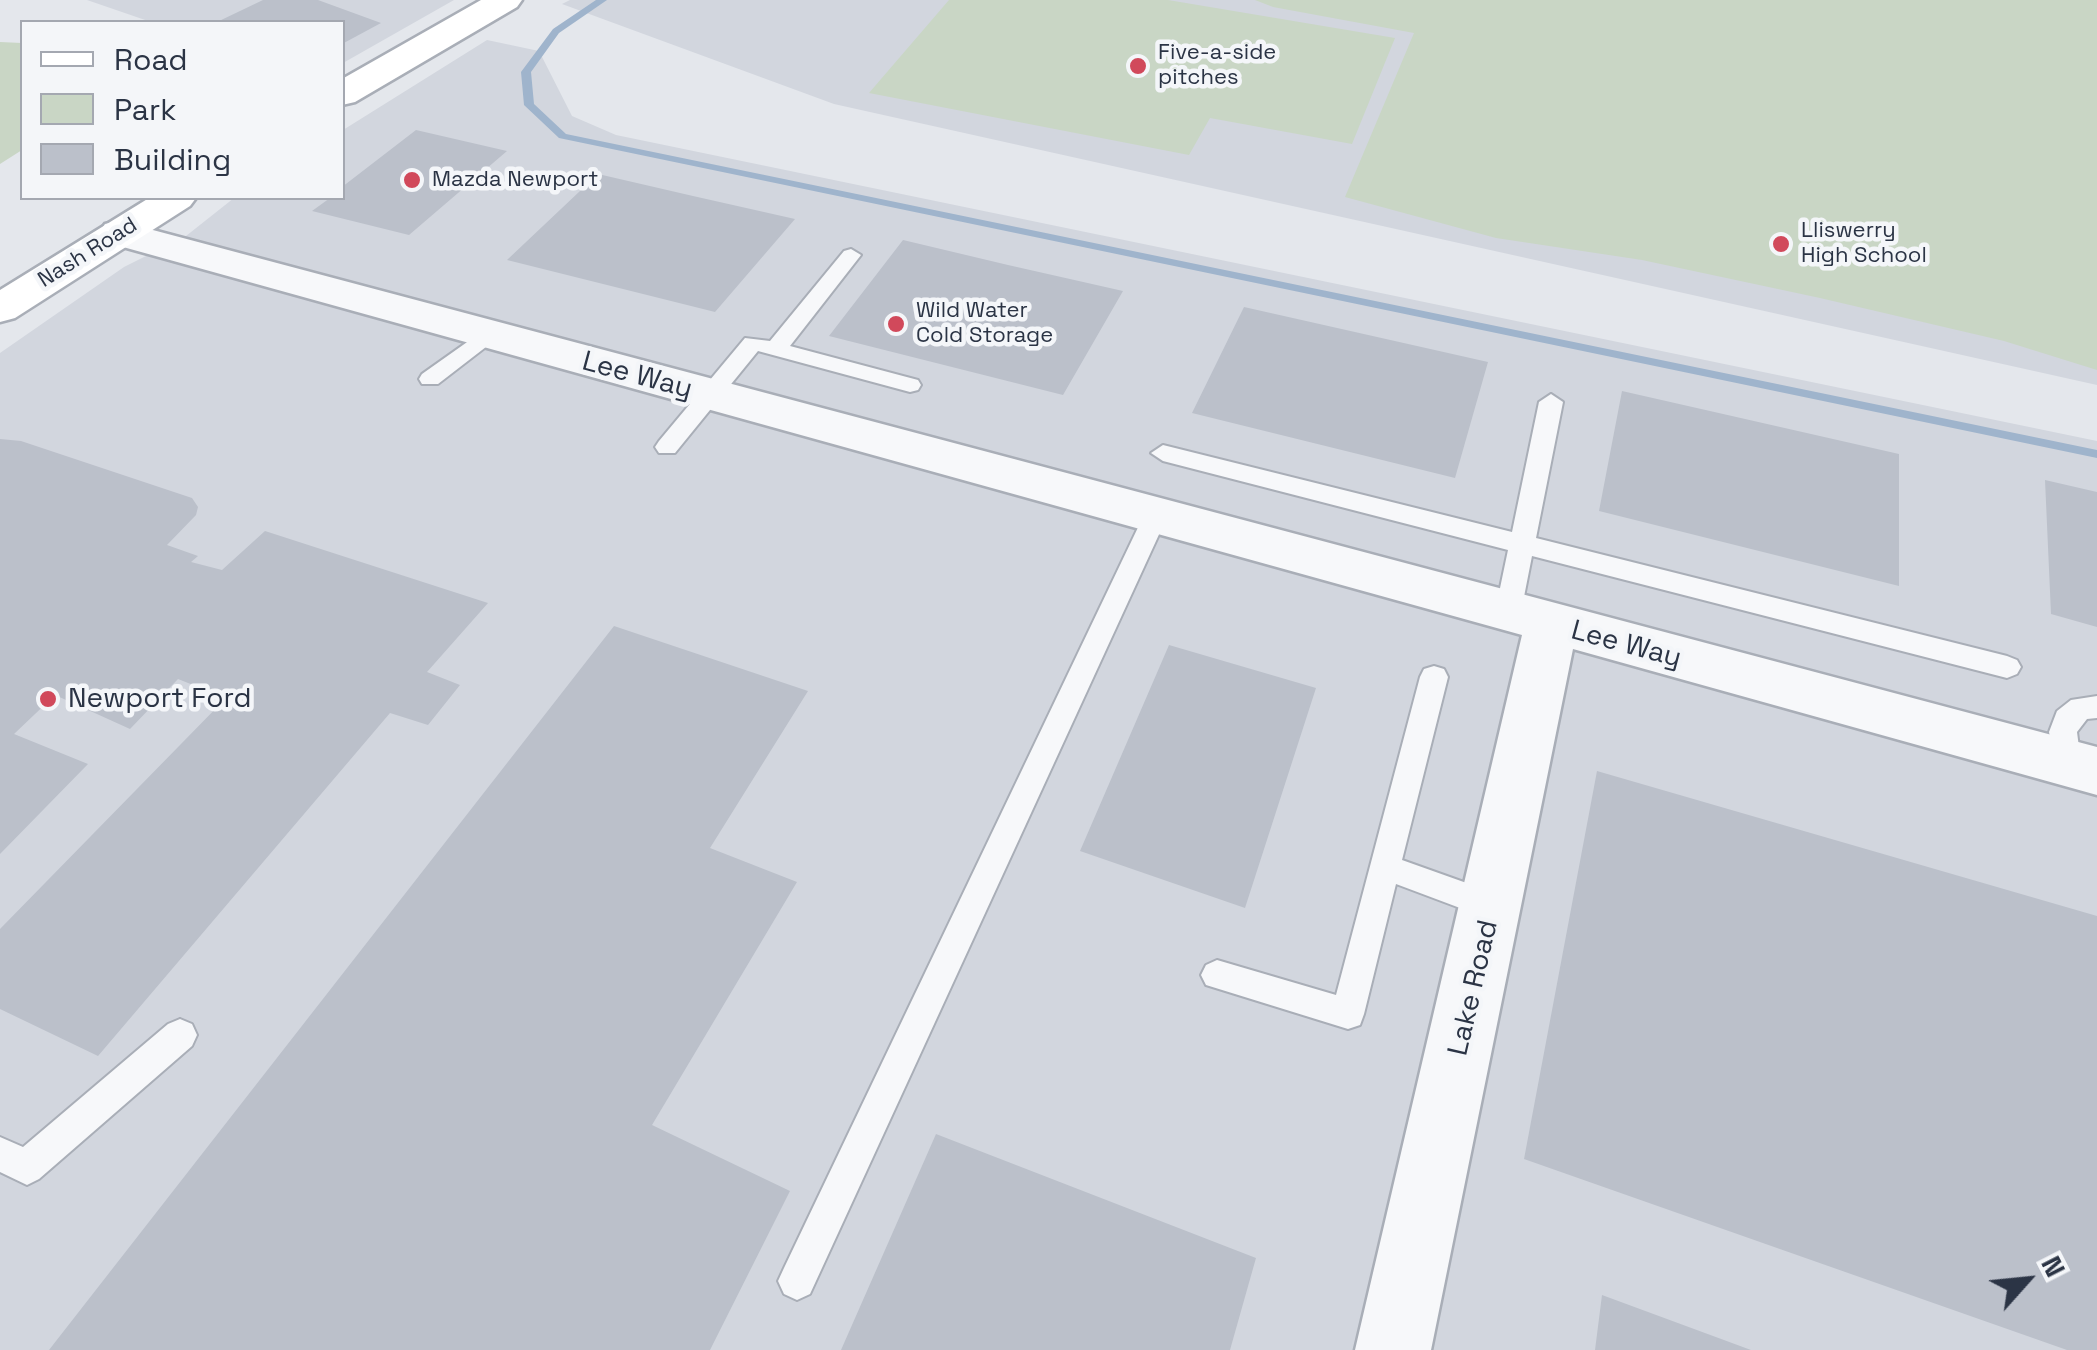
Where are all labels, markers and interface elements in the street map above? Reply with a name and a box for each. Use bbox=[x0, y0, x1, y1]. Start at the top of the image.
legend bbox=[20, 20, 345, 200]
text: Road bbox=[114, 40, 188, 79]
place label: Five-a-side pitches bbox=[1158, 40, 1276, 91]
marker: Five-a-side pitches bbox=[1127, 55, 1149, 77]
text: Park bbox=[114, 90, 176, 129]
text: Building bbox=[114, 140, 231, 179]
place label: Mazda Newport bbox=[432, 167, 598, 193]
marker: Mazda Newport bbox=[401, 169, 423, 191]
street label: Nash Road bbox=[34, 212, 142, 294]
place label: Lliswerry High School bbox=[1801, 218, 1927, 270]
marker: Lliswerry High School bbox=[1770, 233, 1792, 255]
place label: Wild Water Cold Storage bbox=[916, 298, 1053, 350]
marker: Wild Water Cold Storage bbox=[885, 313, 907, 335]
street label: Lee Way bbox=[578, 345, 696, 407]
street label: Lee Way bbox=[1567, 614, 1685, 676]
place label: Newport Ford bbox=[68, 682, 252, 716]
marker: Newport Ford bbox=[37, 688, 59, 710]
street label: Lake Road bbox=[1442, 917, 1506, 1059]
north arrow bbox=[1977, 1230, 2077, 1330]
text: N bbox=[2033, 1250, 2074, 1283]

